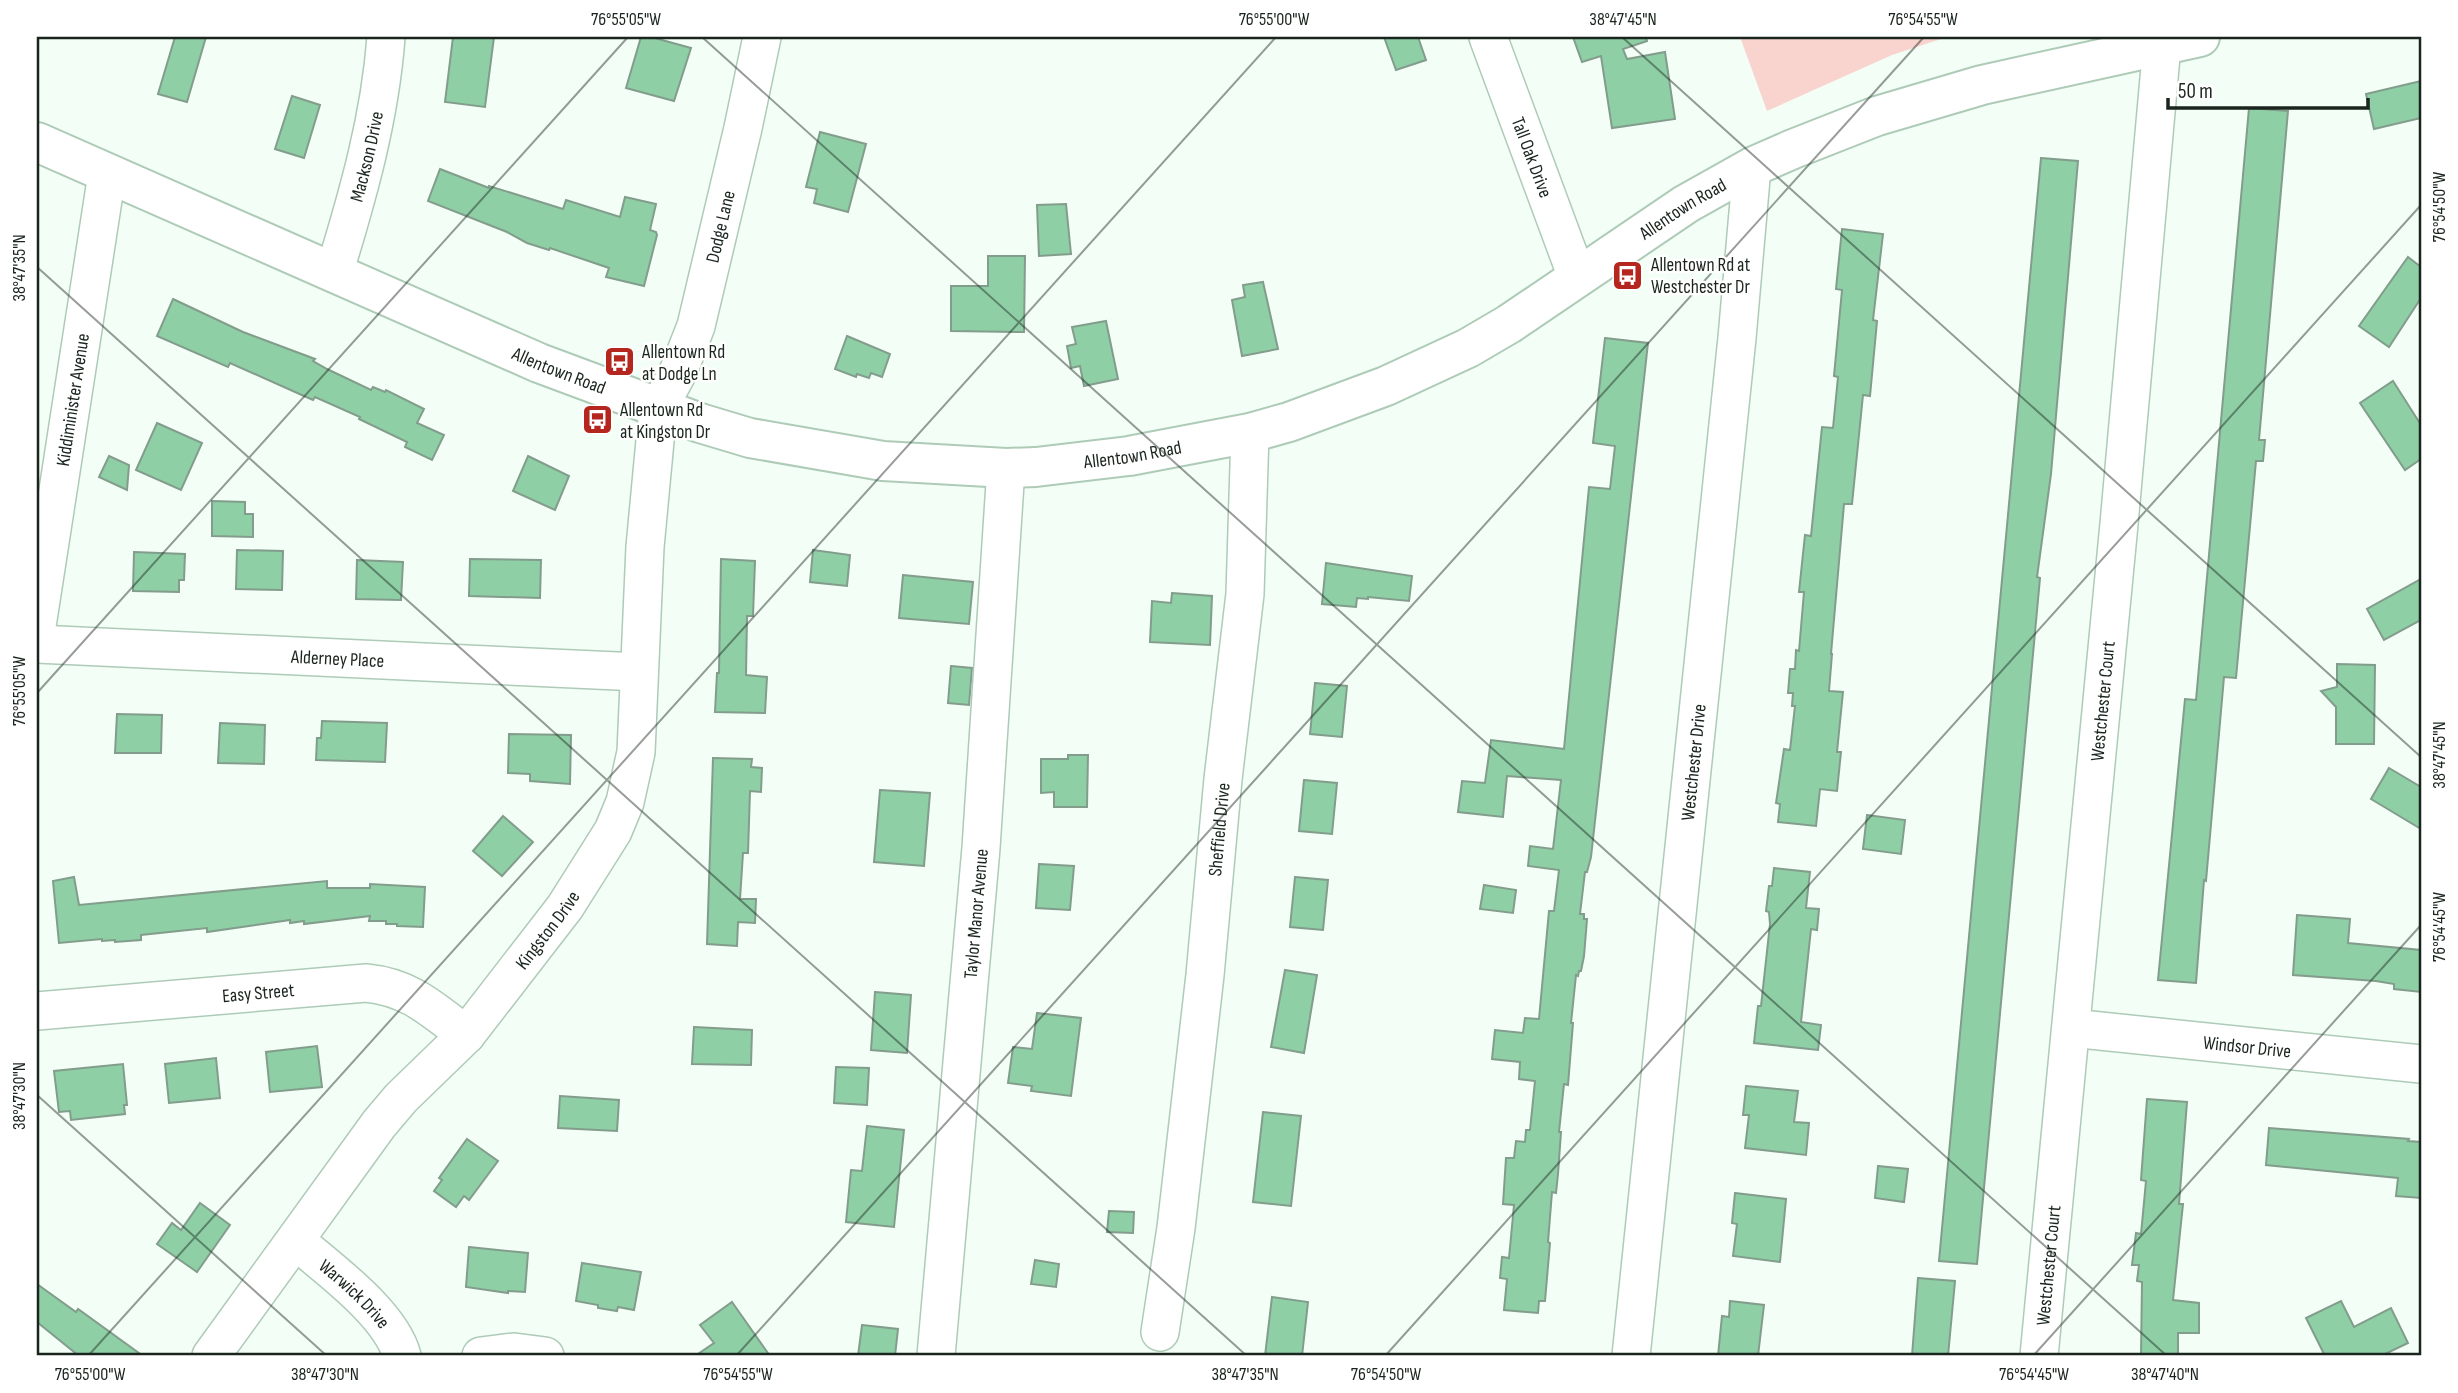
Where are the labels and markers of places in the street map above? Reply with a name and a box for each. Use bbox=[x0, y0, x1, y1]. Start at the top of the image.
place label: Allentown Rd at Westchester Dr bbox=[1650, 254, 1750, 299]
bus stop icon: Allentown Rd at Westchester Dr bbox=[1611, 258, 1645, 292]
place label: Allentown Rd at Dodge Ln bbox=[641, 341, 725, 386]
bus stop icon: Allentown Rd at Dodge Ln bbox=[602, 345, 636, 379]
place label: Allentown Rd at Kingston Dr bbox=[619, 399, 711, 444]
bus stop icon: Allentown Rd at Kingston Dr bbox=[580, 403, 614, 437]

